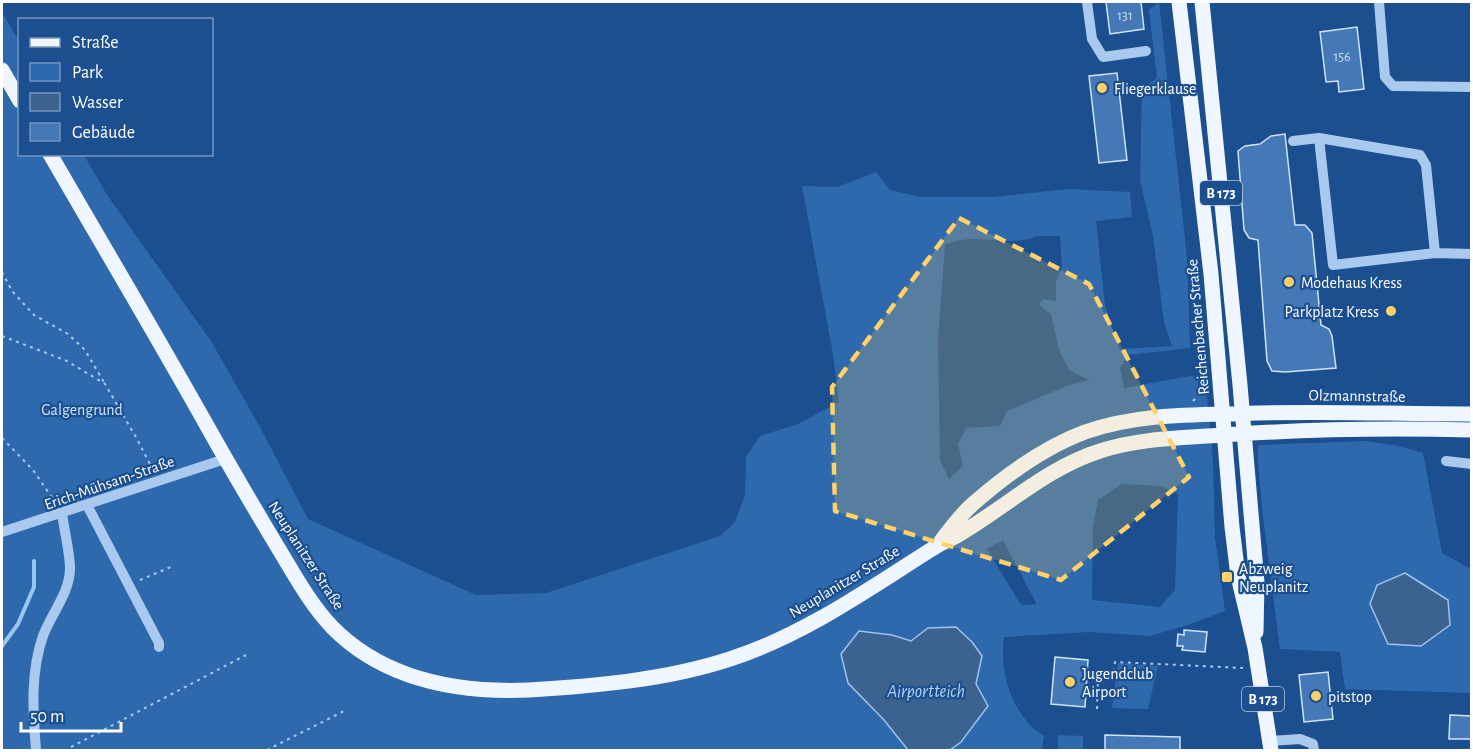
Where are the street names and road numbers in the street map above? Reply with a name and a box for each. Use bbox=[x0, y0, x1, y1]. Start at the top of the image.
road number: B 173 bbox=[1200, 181, 1242, 205]
street label: Reichenbacher Straße bbox=[1184, 258, 1212, 395]
street label: Olzmannstraße bbox=[1308, 387, 1405, 405]
street label: Erich-Mühsam-Straße bbox=[42, 453, 176, 513]
street label: Neuplanitzer Straße bbox=[265, 499, 347, 613]
street label: Neuplanitzer Straße bbox=[787, 543, 902, 621]
road number: B 173 bbox=[1242, 687, 1284, 711]

